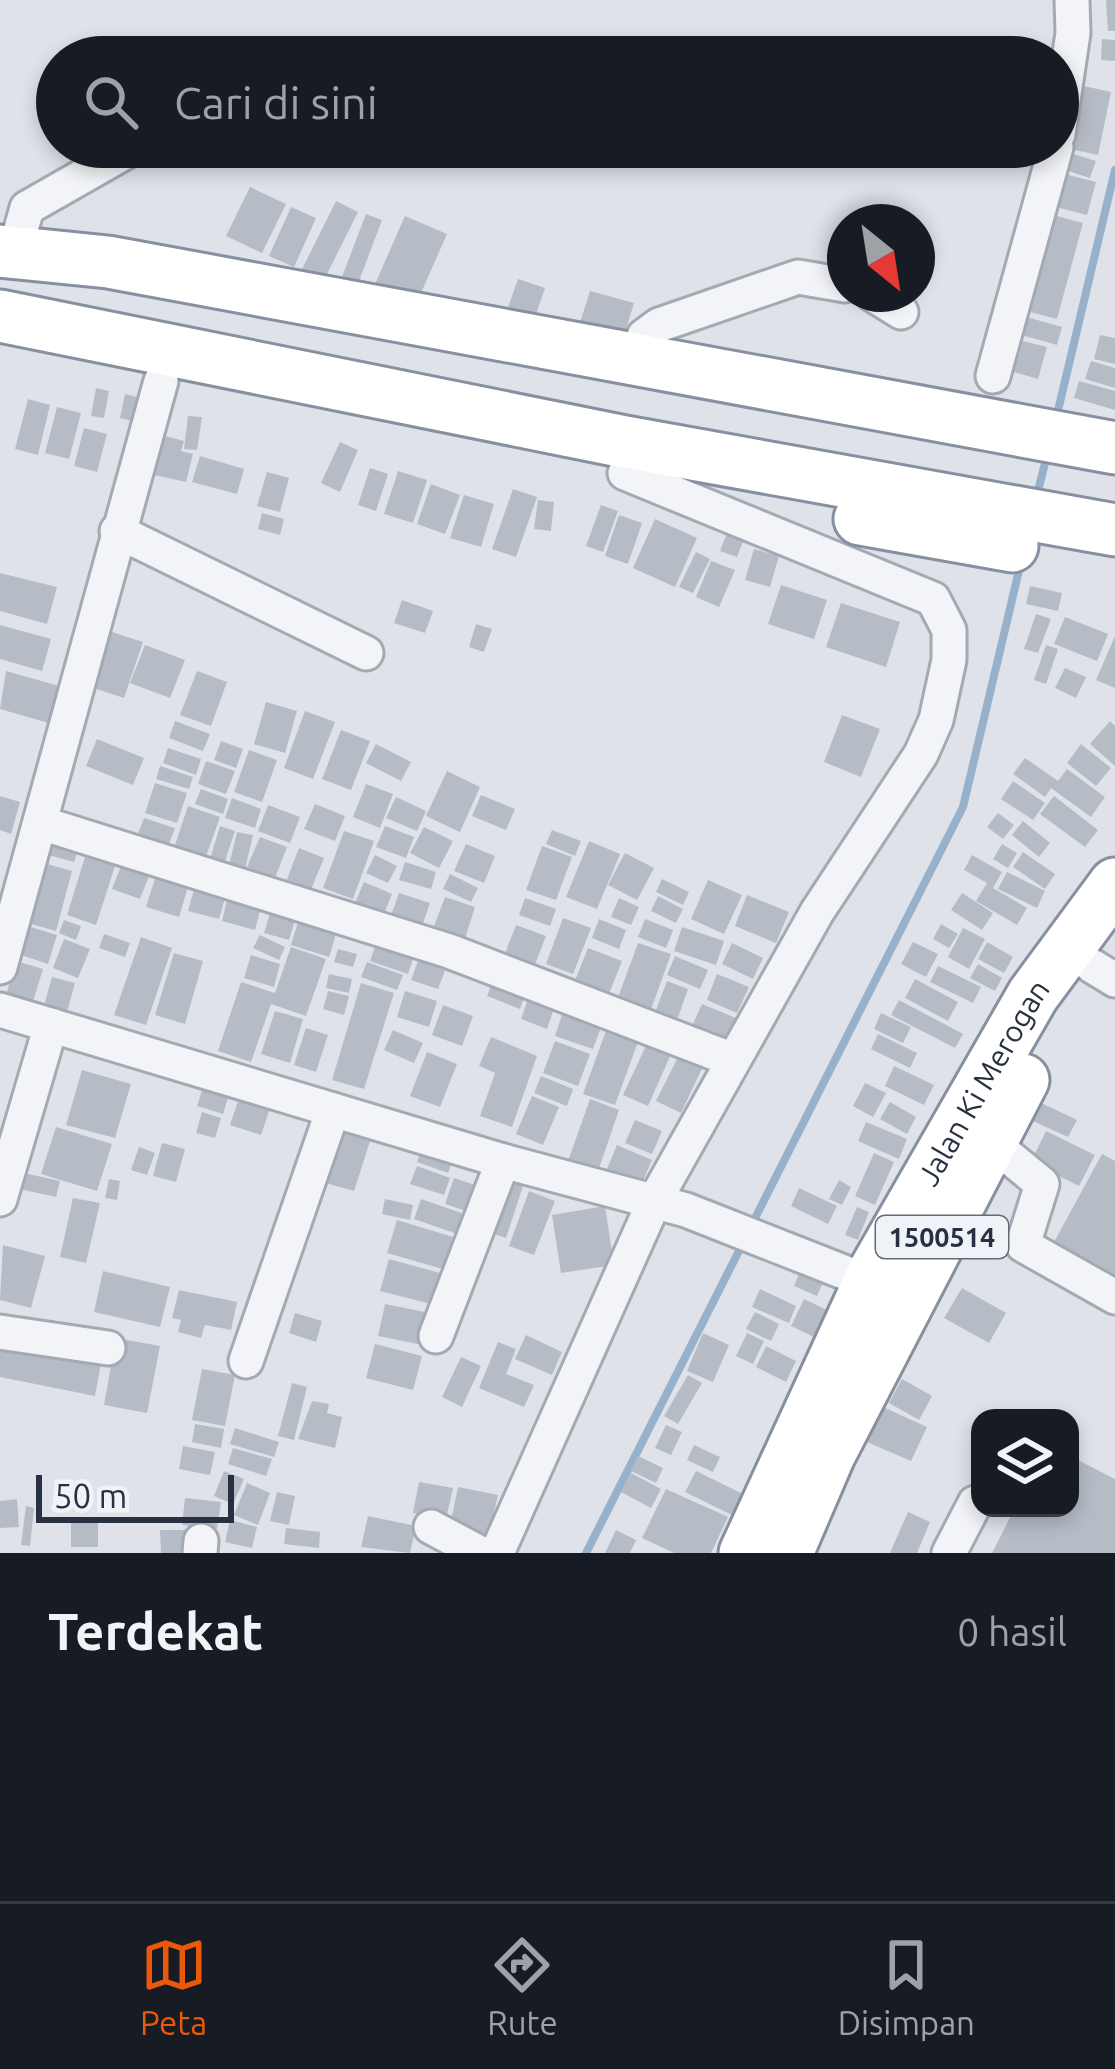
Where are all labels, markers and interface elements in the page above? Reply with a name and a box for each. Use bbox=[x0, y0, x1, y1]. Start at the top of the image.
search box bbox=[36, 36, 1079, 168]
icon: search bbox=[78, 69, 144, 135]
text: Cari di sini bbox=[174, 77, 378, 128]
north arrow bbox=[827, 204, 935, 312]
street label: Jalan Ki Merogan bbox=[910, 973, 1056, 1191]
road number: 1500514 bbox=[876, 1216, 1008, 1258]
map controls bbox=[971, 1409, 1079, 1517]
button: layers bbox=[971, 1409, 1079, 1517]
scale bar bbox=[36, 1469, 234, 1522]
text: 50 m bbox=[54, 1477, 127, 1514]
text: Terdekat bbox=[48, 1602, 263, 1660]
text: 0 hasil bbox=[957, 1610, 1067, 1653]
tab: Peta bbox=[140, 1932, 207, 2041]
tab: Rute bbox=[487, 1932, 558, 2041]
tab: Disimpan bbox=[838, 1932, 975, 2041]

